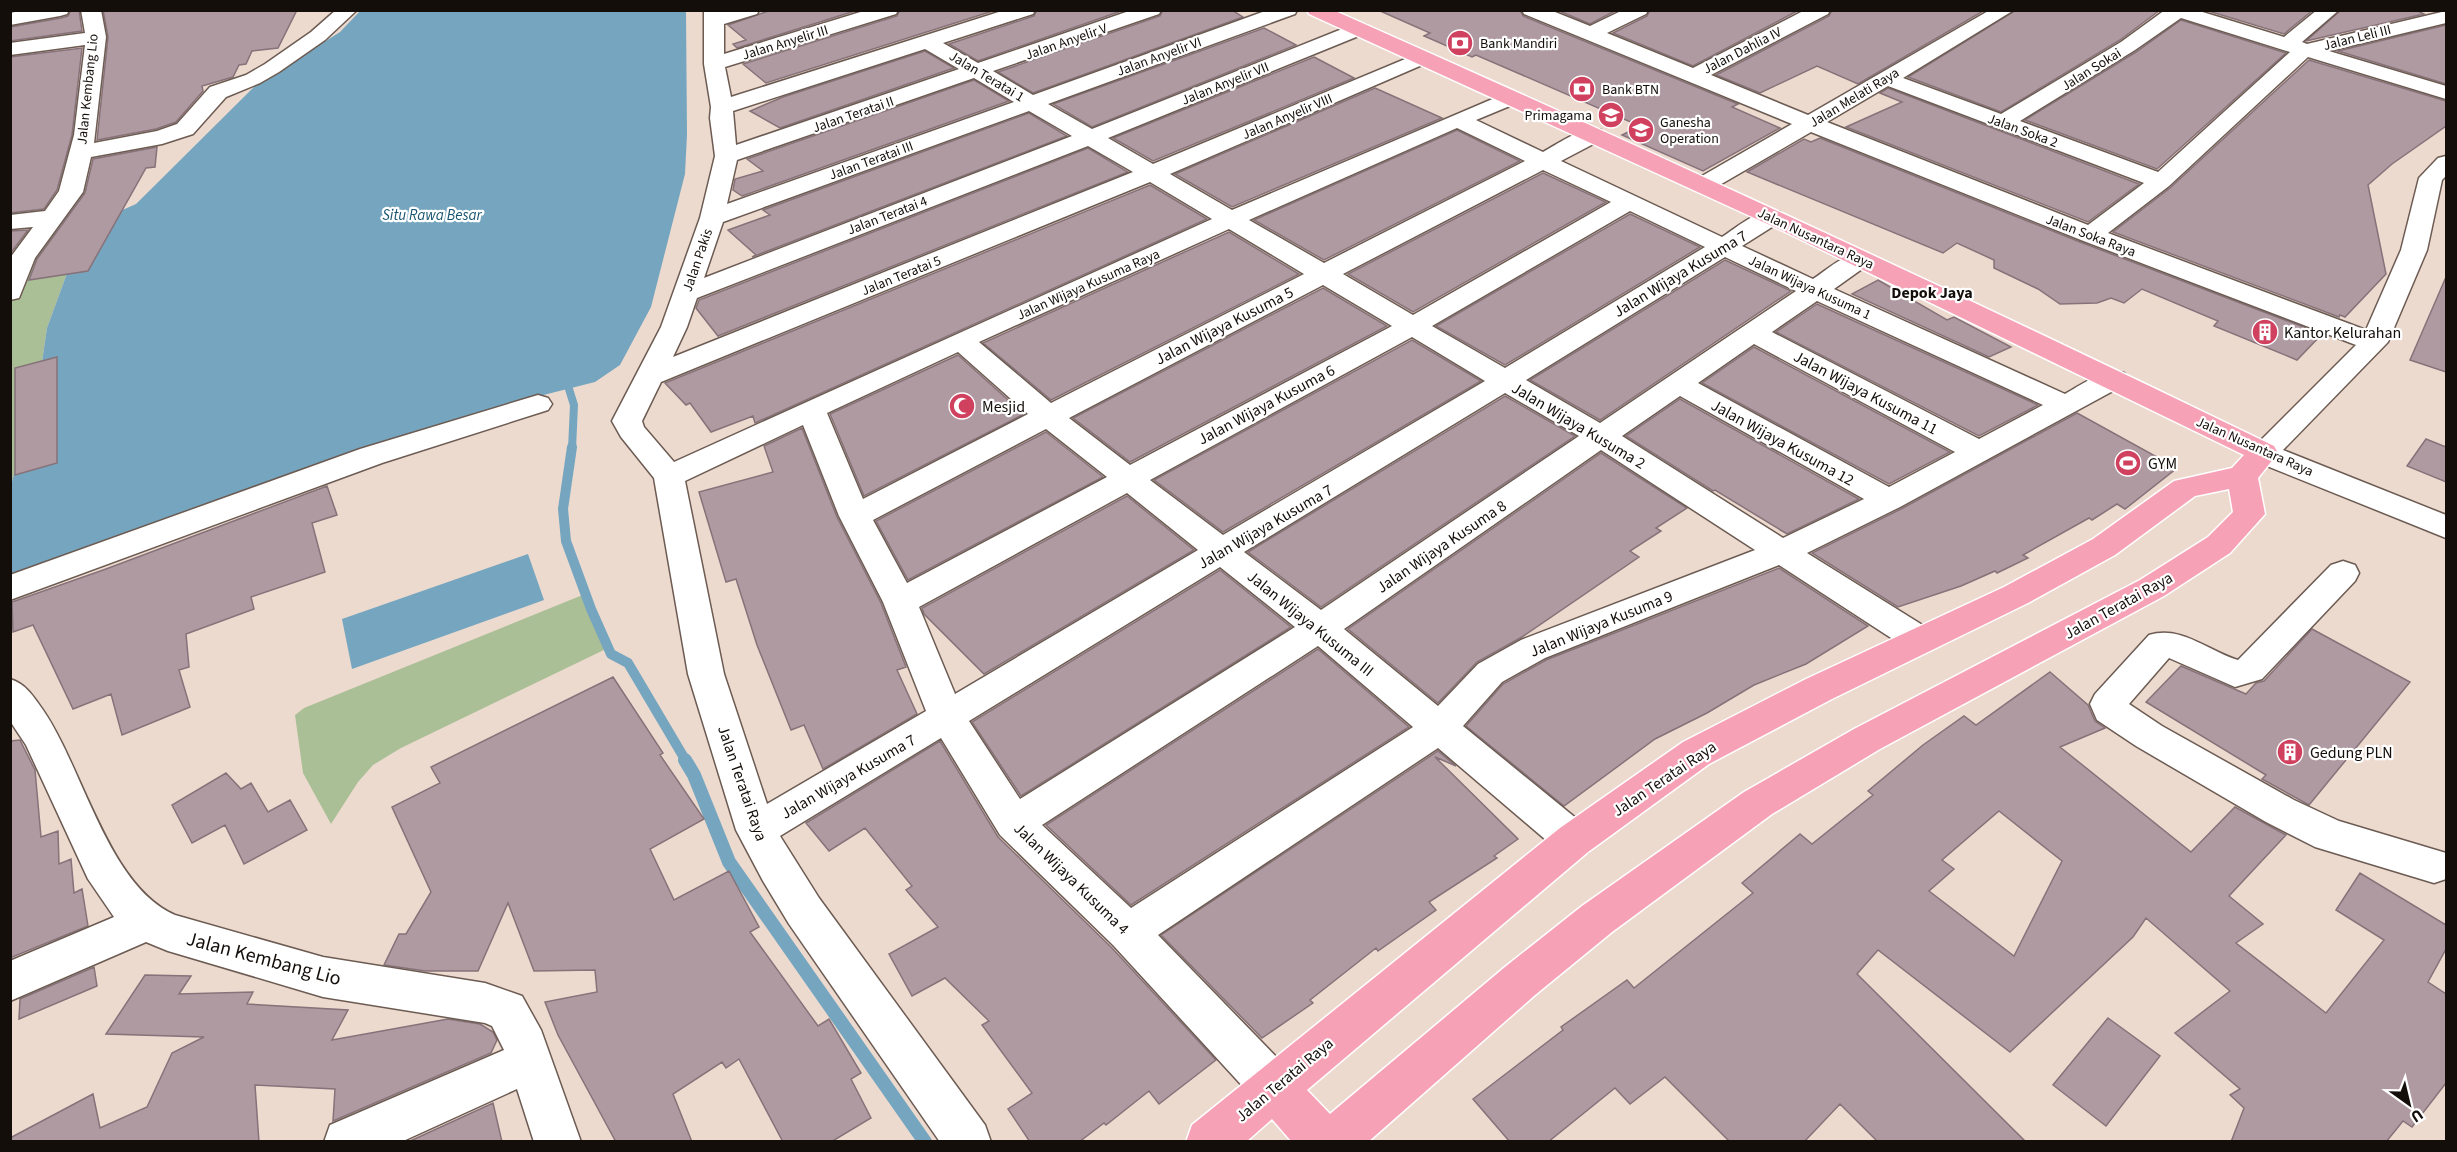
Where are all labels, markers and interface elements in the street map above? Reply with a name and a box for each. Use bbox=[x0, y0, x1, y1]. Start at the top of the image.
street label: Jalan Anyelir V bbox=[1023, 18, 1111, 65]
street label: Jalan Anyelir III bbox=[740, 20, 831, 66]
street label: Jalan Leli III bbox=[2321, 20, 2393, 56]
street label: Jalan Dahlia IV bbox=[1700, 22, 1786, 79]
bank icon: Bank Mandiri bbox=[1445, 28, 1475, 58]
street label: Jalan Anyelir VI bbox=[1114, 32, 1205, 82]
street label: Jalan Kembang Lio bbox=[72, 33, 104, 146]
place label: Bank Mandiri bbox=[1480, 34, 1557, 54]
street label: Jalan Sokai bbox=[2058, 44, 2125, 96]
street label: Jalan Teratai 1 bbox=[945, 47, 1028, 107]
street label: Jalan Anyelir VII bbox=[1179, 57, 1272, 111]
street label: Jalan Melati Raya bbox=[1806, 63, 1903, 133]
bank icon: Bank BTN bbox=[1567, 74, 1597, 104]
place label: Bank BTN bbox=[1602, 80, 1659, 100]
street label: Jalan Anyelir VIII bbox=[1239, 89, 1336, 145]
street label: Jalan Teratai II bbox=[810, 92, 897, 138]
school or university icon: Primagama bbox=[1596, 100, 1626, 130]
place label: Primagama bbox=[1525, 106, 1592, 126]
street label: Jalan Soka 2 bbox=[1985, 109, 2061, 153]
place label: Ganesha Operation bbox=[1660, 113, 1719, 149]
school or university icon: Ganesha Operation bbox=[1626, 115, 1656, 145]
street label: Jalan Teratai III bbox=[826, 136, 916, 185]
street label: Jalan Teratai 4 bbox=[844, 191, 930, 240]
street label: Jalan Nusantara Raya bbox=[1754, 203, 1877, 275]
water label: Situ Rawa Besar bbox=[382, 205, 483, 226]
street label: Jalan Soka Raya bbox=[2043, 210, 2138, 262]
street label: Jalan Wijaya Kusuma 7 bbox=[1610, 225, 1752, 323]
street label: Jalan Pakis bbox=[678, 226, 718, 295]
street label: Jalan Wijaya Kusuma Raya bbox=[1014, 244, 1163, 326]
street label: Jalan Teratai 5 bbox=[858, 251, 944, 301]
street label: Jalan Wijaya Kusuma 1 bbox=[1745, 251, 1874, 325]
street label: Jalan Wijaya Kusuma 5 bbox=[1152, 281, 1297, 370]
district label: Depok Jaya bbox=[1891, 282, 1973, 304]
building icon: Kantor Kelurahan bbox=[2250, 317, 2280, 347]
place label: Kantor Kelurahan bbox=[2284, 322, 2401, 344]
street label: Jalan Wijaya Kusuma 11 bbox=[1790, 346, 1942, 440]
street label: Jalan Wijaya Kusuma 6 bbox=[1194, 359, 1339, 450]
street label: Jalan Wijaya Kusuma 2 bbox=[1508, 377, 1650, 475]
mosque icon: Mesjid bbox=[947, 391, 977, 421]
street label: Jalan Wijaya Kusuma 12 bbox=[1707, 394, 1858, 491]
place label: Mesjid bbox=[982, 396, 1025, 418]
street label: Jalan Nusantara Raya bbox=[2193, 412, 2316, 482]
sports icon: GYM bbox=[2113, 448, 2143, 478]
place label: GYM bbox=[2148, 453, 2177, 475]
street label: Jalan Wijaya Kusuma 7 bbox=[1194, 479, 1337, 574]
street label: Jalan Wijaya Kusuma 8 bbox=[1372, 495, 1511, 599]
street label: Jalan Wijaya Kusuma III bbox=[1242, 566, 1378, 682]
street label: Jalan Teratai Raya bbox=[2060, 567, 2177, 645]
street label: Jalan Wijaya Kusuma 9 bbox=[1527, 585, 1676, 663]
street label: Jalan Teratai Raya bbox=[712, 723, 772, 844]
street label: Jalan Wijaya Kusuma 7 bbox=[777, 729, 920, 824]
street label: Jalan Teratai Raya bbox=[1608, 736, 1721, 822]
building icon: Gedung PLN bbox=[2275, 737, 2305, 767]
place label: Gedung PLN bbox=[2310, 742, 2393, 764]
street label: Jalan Wijaya Kusuma 4 bbox=[1009, 818, 1134, 940]
street label: Jalan Kembang Lio bbox=[183, 925, 344, 993]
street label: Jalan Teratai Raya bbox=[1231, 1032, 1338, 1127]
north arrow bbox=[2379, 1074, 2439, 1134]
text: U bbox=[2406, 1104, 2427, 1128]

